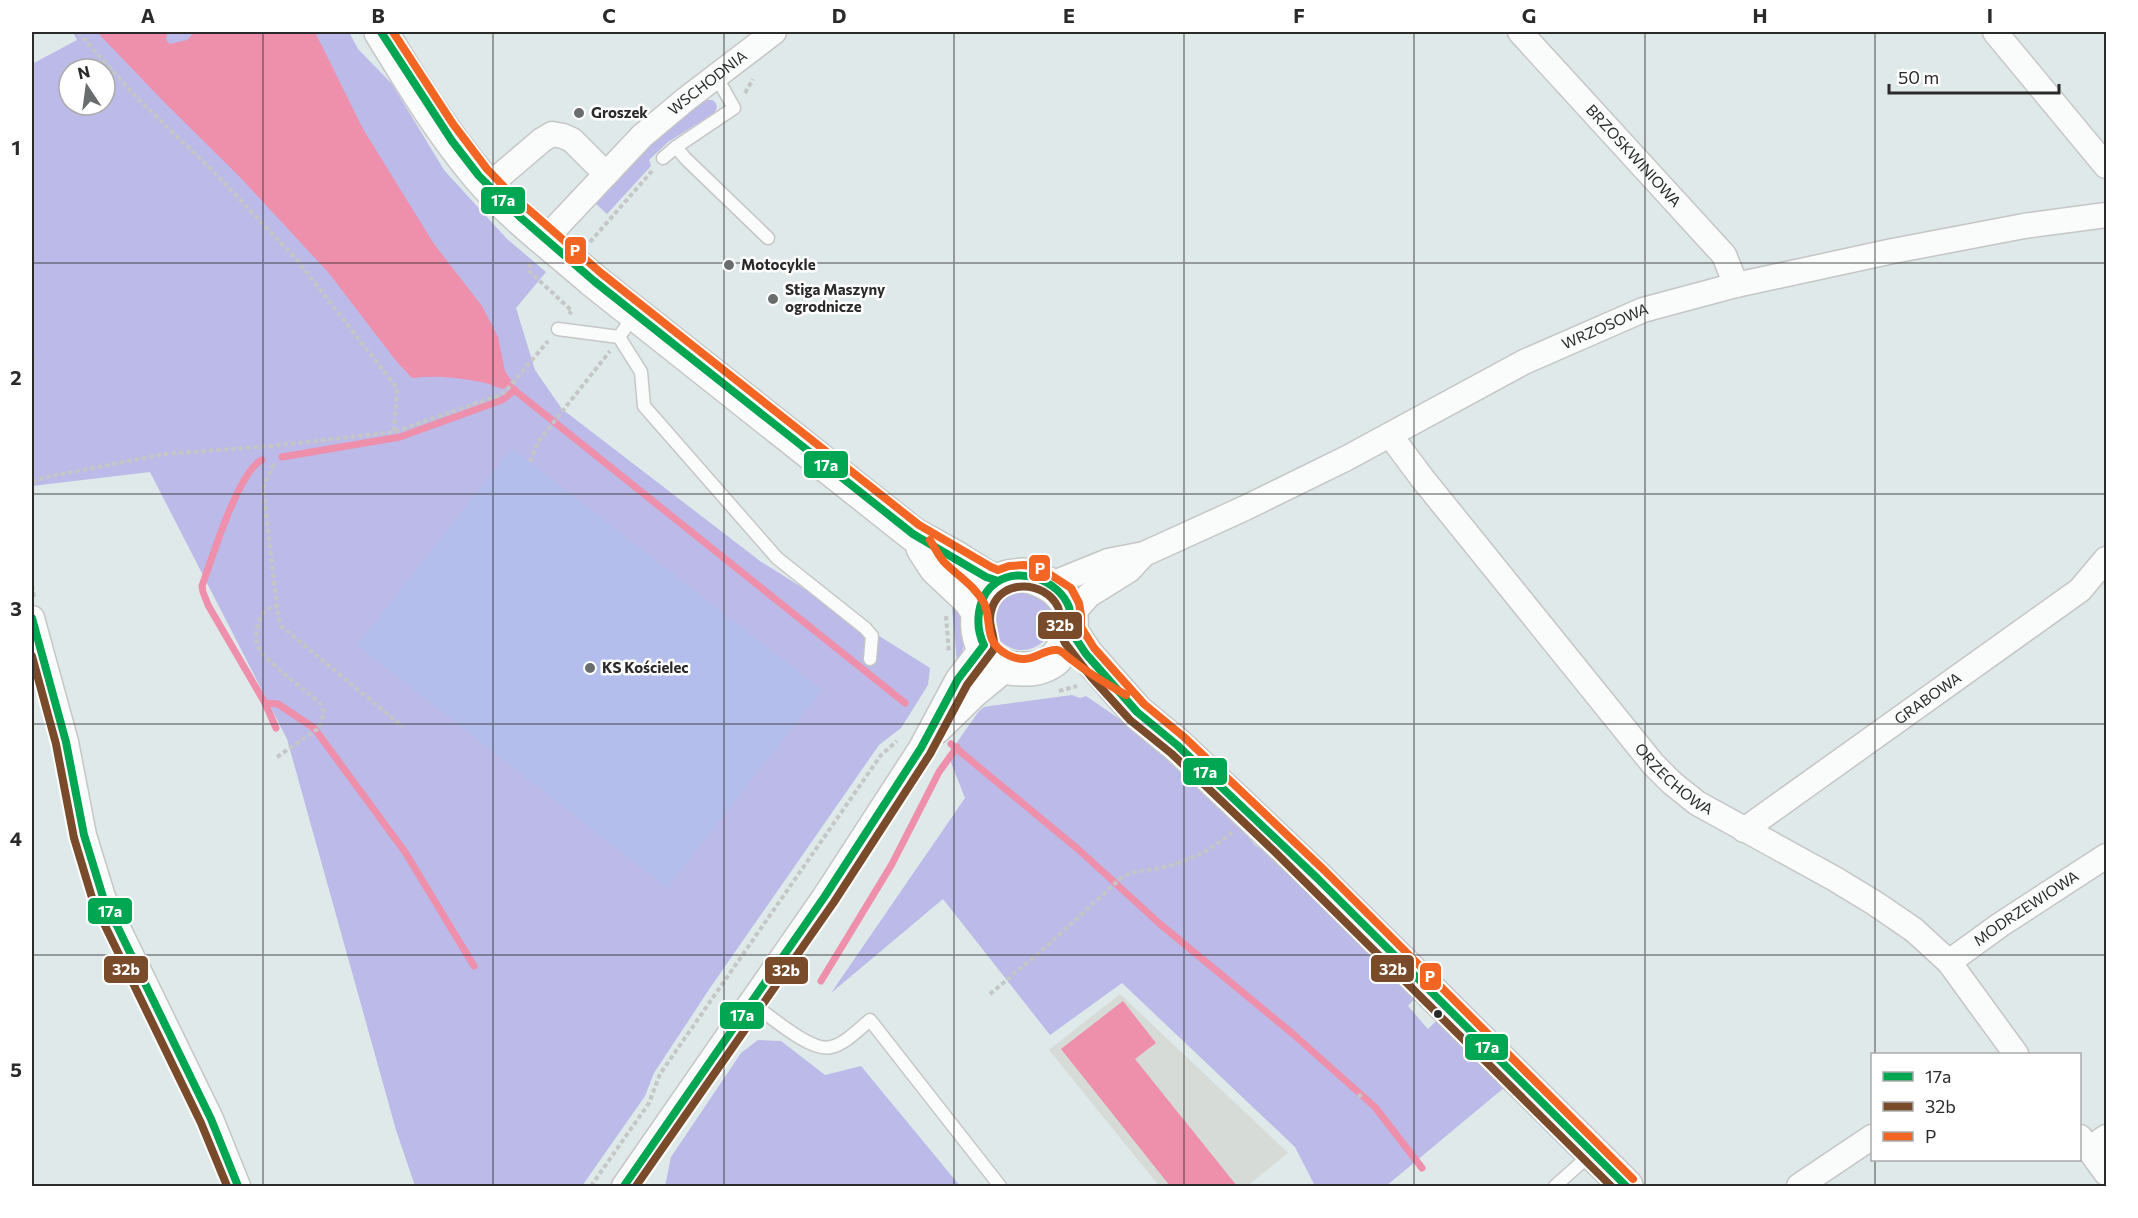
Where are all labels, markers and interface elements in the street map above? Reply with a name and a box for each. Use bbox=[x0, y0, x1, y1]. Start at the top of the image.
text: A bbox=[141, 3, 155, 27]
text: B bbox=[371, 3, 385, 27]
text: C bbox=[602, 3, 616, 27]
text: D bbox=[832, 3, 846, 27]
text: E bbox=[1063, 3, 1075, 27]
text: F bbox=[1293, 3, 1305, 27]
text: G bbox=[1522, 3, 1536, 27]
text: H bbox=[1753, 3, 1768, 27]
text: I bbox=[1987, 3, 1993, 27]
street label: WSCHODNIA bbox=[664, 46, 750, 118]
north arrow bbox=[57, 57, 117, 117]
scale bar bbox=[1889, 57, 2058, 95]
text: N bbox=[76, 61, 91, 83]
text: 50 m bbox=[1898, 66, 1939, 88]
street label: BRZOSKWINIOWA bbox=[1583, 100, 1685, 210]
place label: Groszek bbox=[591, 103, 648, 121]
marker: Groszek bbox=[572, 106, 586, 120]
text: 1 bbox=[11, 135, 21, 159]
line badge: 17a bbox=[480, 186, 526, 215]
text: 17a bbox=[491, 190, 515, 209]
line badge: P bbox=[564, 236, 587, 265]
text: P bbox=[570, 240, 580, 259]
place label: Motocykle bbox=[741, 255, 816, 273]
marker: Motocykle bbox=[722, 258, 736, 272]
place label: Stiga Maszyny ogrodnicze bbox=[785, 280, 886, 315]
marker: Stiga Maszyny ogrodnicze bbox=[766, 292, 780, 306]
street label: WRZOSOWA bbox=[1559, 299, 1650, 352]
text: 2 bbox=[10, 365, 22, 389]
line badge: 17a bbox=[803, 450, 849, 479]
text: 17a bbox=[814, 455, 838, 474]
line badge: P bbox=[1028, 554, 1051, 582]
text: P bbox=[1035, 558, 1045, 577]
text: 3 bbox=[10, 596, 22, 620]
line badge: 32b bbox=[1037, 611, 1083, 640]
text: 32b bbox=[1046, 615, 1074, 634]
place label: KS Kościelec bbox=[602, 658, 689, 676]
marker: KS Kościelec bbox=[583, 661, 597, 675]
street label: GRABOWA bbox=[1891, 668, 1964, 728]
street label: ORZECHOWA bbox=[1632, 739, 1716, 818]
line badge: 17a bbox=[1182, 757, 1228, 786]
text: 17a bbox=[1193, 762, 1217, 781]
text: 4 bbox=[10, 826, 22, 850]
street label: MODRZEWIOWA bbox=[1970, 866, 2082, 949]
line badge: 17a bbox=[87, 897, 133, 925]
text: 17a bbox=[98, 901, 122, 920]
line badge: 32b bbox=[1370, 954, 1415, 983]
line badge: 32b bbox=[103, 955, 149, 984]
line badge: 32b bbox=[764, 956, 809, 985]
text: 32b bbox=[112, 959, 140, 978]
text: 32b bbox=[1379, 959, 1407, 978]
text: 32b bbox=[772, 960, 800, 979]
line badge: P bbox=[1419, 962, 1442, 991]
text: P bbox=[1425, 966, 1435, 985]
line badge: 17a bbox=[719, 1001, 765, 1030]
text: 17a bbox=[730, 1005, 754, 1024]
unlabelled marker bbox=[1432, 1008, 1444, 1020]
line badge: 17a bbox=[1464, 1033, 1509, 1061]
text: 17a bbox=[1475, 1037, 1499, 1056]
legend bbox=[1871, 1053, 2081, 1161]
text: 5 bbox=[10, 1057, 22, 1081]
text: 17a bbox=[1925, 1065, 1951, 1087]
text: 32b bbox=[1925, 1095, 1956, 1117]
text: P bbox=[1925, 1125, 1936, 1147]

